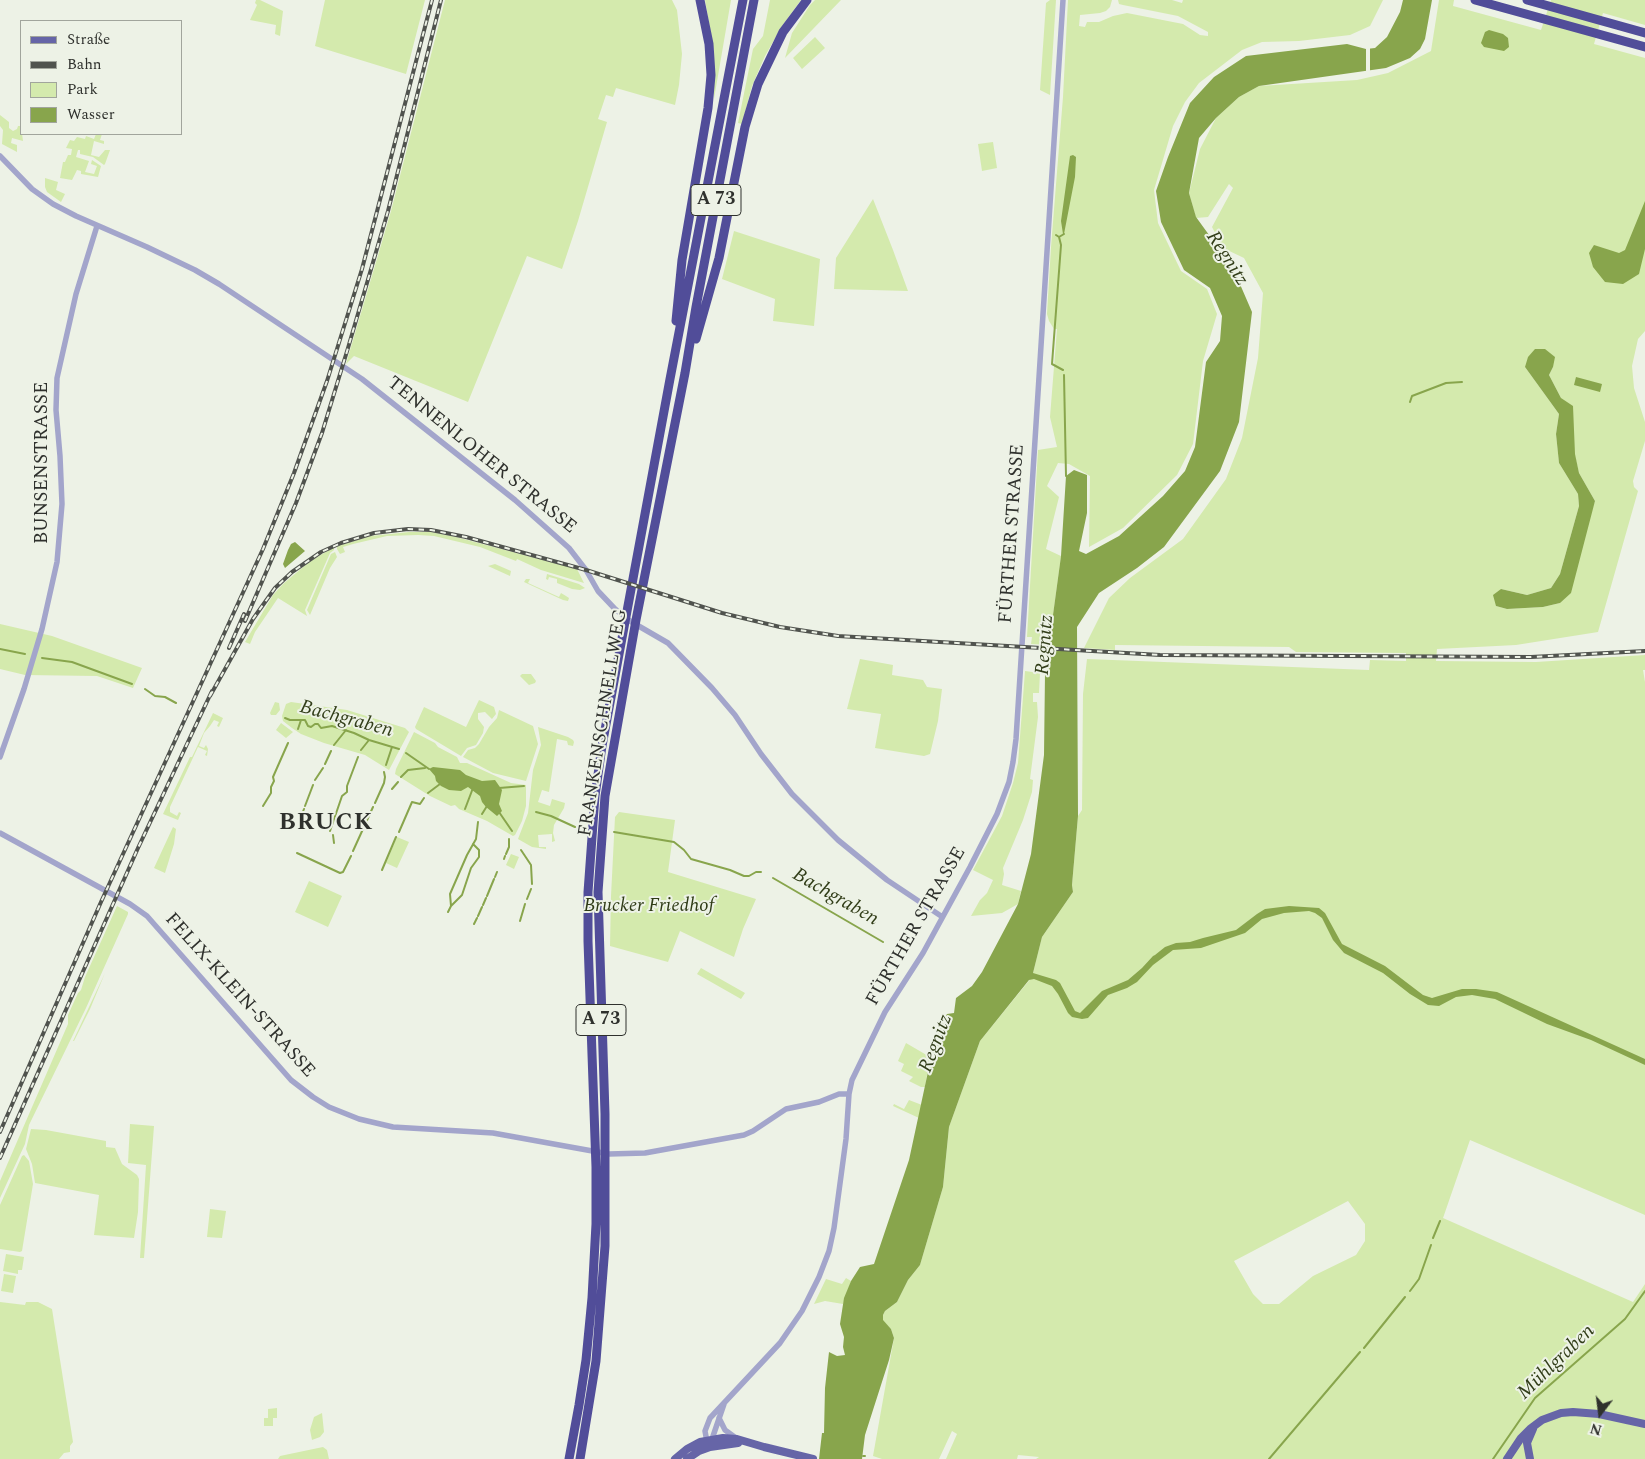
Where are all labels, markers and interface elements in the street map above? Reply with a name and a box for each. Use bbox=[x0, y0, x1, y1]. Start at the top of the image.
legend bbox=[20, 20, 182, 135]
text: Straße bbox=[67, 28, 110, 51]
text: Bahn bbox=[67, 53, 102, 76]
text: Park bbox=[67, 78, 98, 101]
text: Wasser bbox=[67, 103, 115, 126]
road number: A 73 bbox=[691, 184, 741, 216]
water label: Regnitz bbox=[1199, 227, 1253, 291]
street label: TENNENLOHER STRASSE bbox=[382, 372, 580, 540]
street label: BUNSENSTRASSE bbox=[32, 382, 54, 544]
street label: FÜRTHER STRASSE bbox=[995, 444, 1031, 624]
street label: FRANKENSCHNELLWEG bbox=[575, 607, 633, 839]
water label: Regnitz bbox=[1032, 614, 1060, 676]
water label: Bachgraben bbox=[297, 696, 395, 744]
district label: BRUCK bbox=[278, 810, 374, 838]
street label: FÜRTHER STRASSE bbox=[862, 844, 972, 1010]
water label: Bachgraben bbox=[788, 864, 882, 932]
park label: Brucker Friedhof bbox=[583, 896, 715, 918]
street label: FELIX-KLEIN-STRASSE bbox=[159, 909, 319, 1083]
road number: A 73 bbox=[576, 1004, 626, 1036]
water label: Regnitz bbox=[915, 1011, 959, 1077]
water label: Mühlgraben bbox=[1513, 1320, 1601, 1406]
north arrow bbox=[1575, 1389, 1625, 1439]
text: N bbox=[1588, 1417, 1604, 1441]

